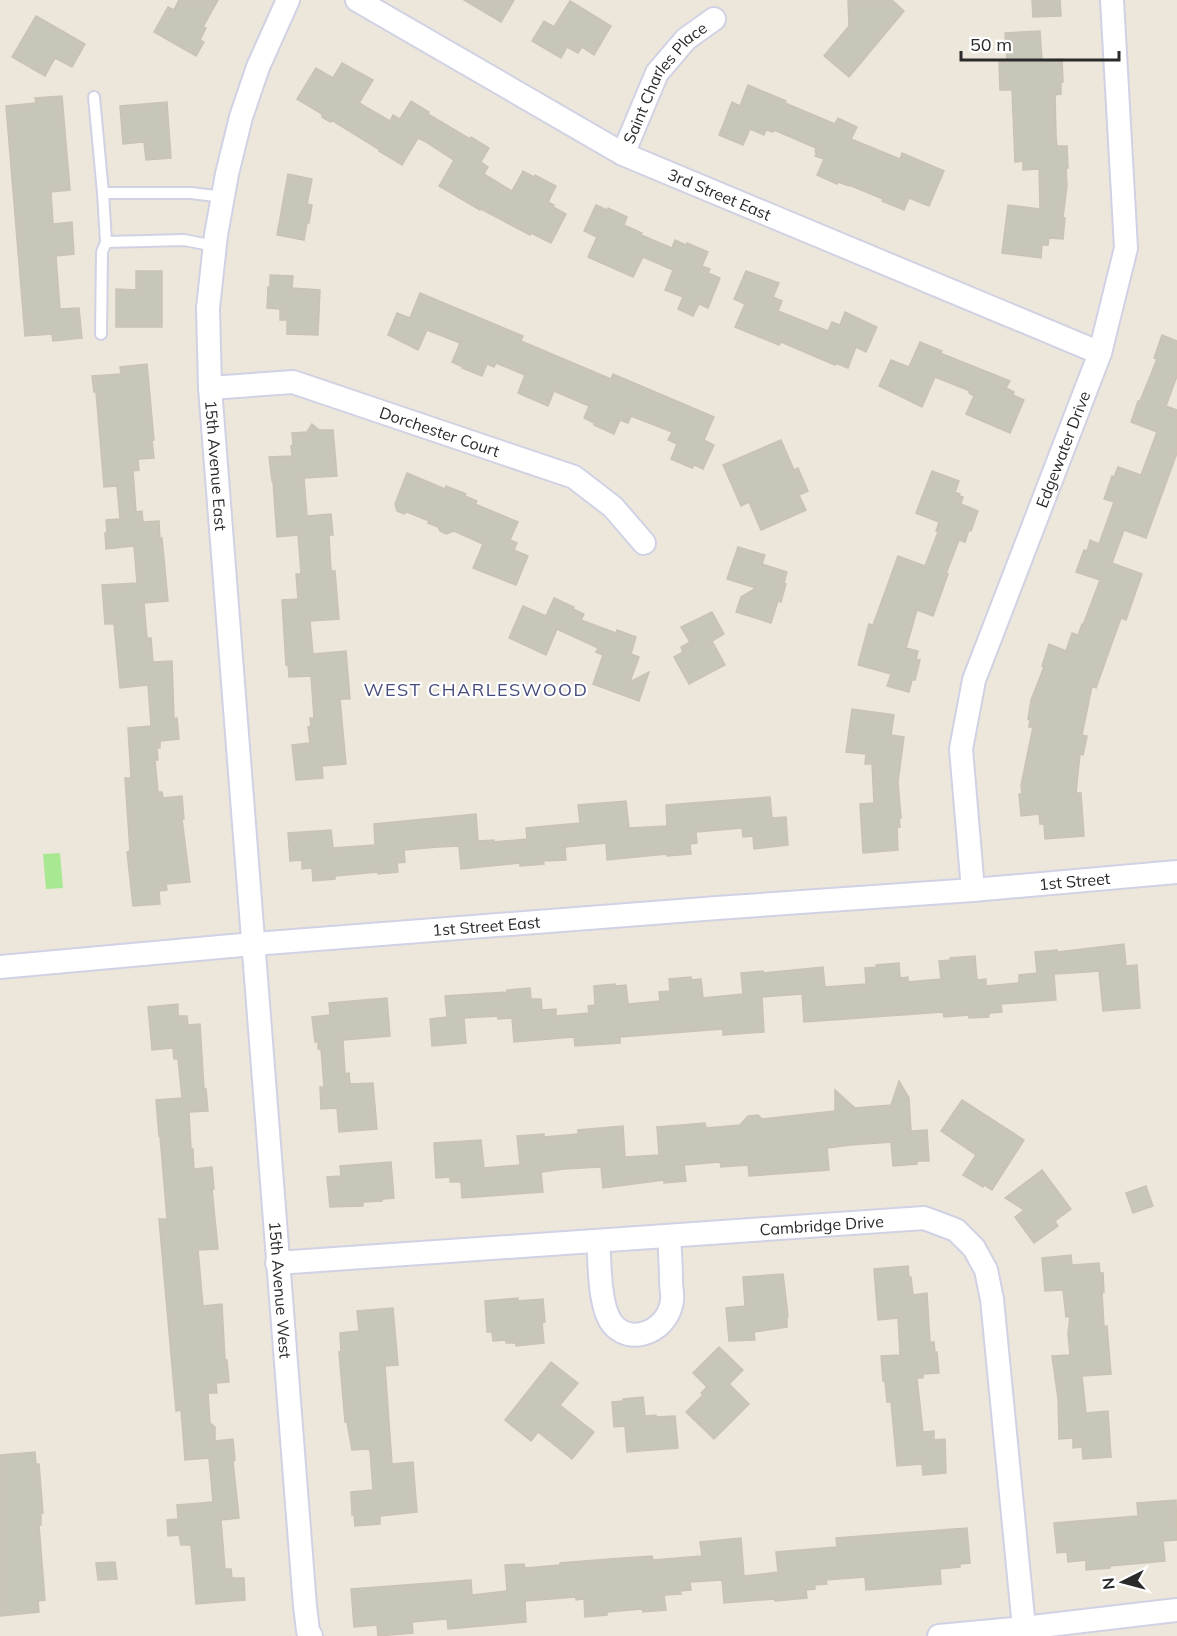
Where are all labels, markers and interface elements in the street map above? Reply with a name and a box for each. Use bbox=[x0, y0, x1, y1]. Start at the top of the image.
street label: Saint Charles Place bbox=[619, 17, 711, 146]
scale bar bbox=[961, 24, 1118, 62]
text: 50 m bbox=[970, 33, 1012, 56]
street label: 3rd Street East bbox=[665, 164, 775, 225]
street label: Edgewater Drive bbox=[1031, 388, 1094, 510]
street label: 15th Avenue East bbox=[201, 399, 231, 532]
street label: Dorchester Court bbox=[377, 402, 503, 461]
district label: WEST CHARLESWOOD bbox=[364, 678, 588, 701]
street label: 1st Street bbox=[1038, 868, 1111, 894]
street label: 1st Street East bbox=[432, 912, 541, 940]
street label: Cambridge Drive bbox=[759, 1211, 884, 1239]
street label: 15th Avenue West bbox=[265, 1221, 296, 1360]
north arrow bbox=[1093, 1552, 1153, 1612]
text: N bbox=[1098, 1577, 1119, 1591]

